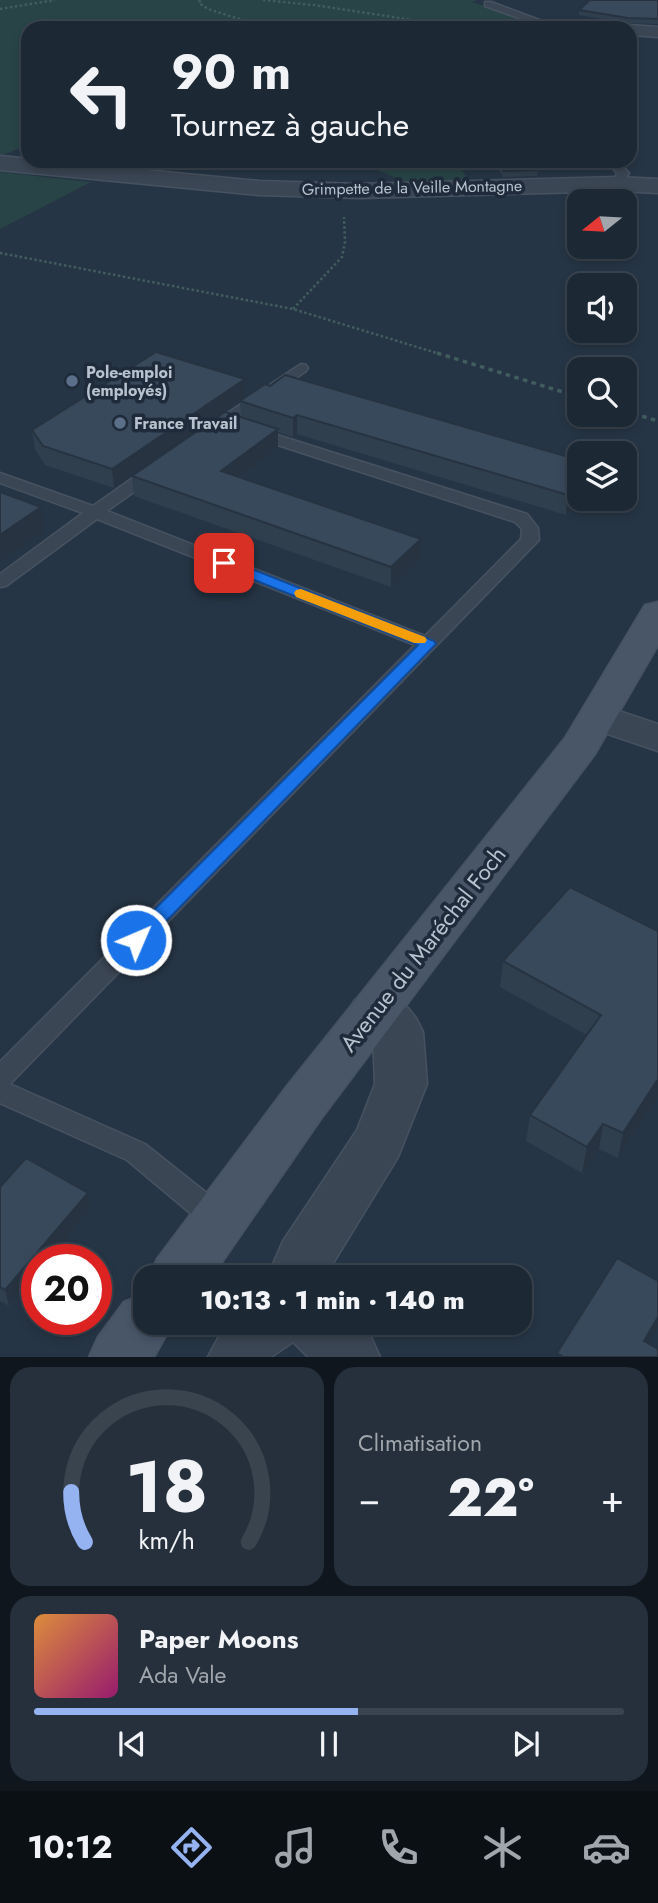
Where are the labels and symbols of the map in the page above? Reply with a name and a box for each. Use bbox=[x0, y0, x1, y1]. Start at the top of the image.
street label: Grimpette de la Veille Montagne bbox=[302, 174, 522, 201]
north arrow bbox=[567, 189, 637, 259]
place label: Pole-emploi (employés) bbox=[86, 361, 172, 402]
marker: Pole-emploi (employés) bbox=[64, 373, 80, 389]
place label: France Travail bbox=[134, 412, 237, 435]
marker: France Travail bbox=[112, 415, 128, 431]
pin bbox=[194, 533, 254, 593]
street label: Avenue du Maréchal Foch bbox=[332, 839, 514, 1059]
position arrow bbox=[99, 903, 173, 977]
speed limit sign: 20 bbox=[21, 1244, 112, 1335]

